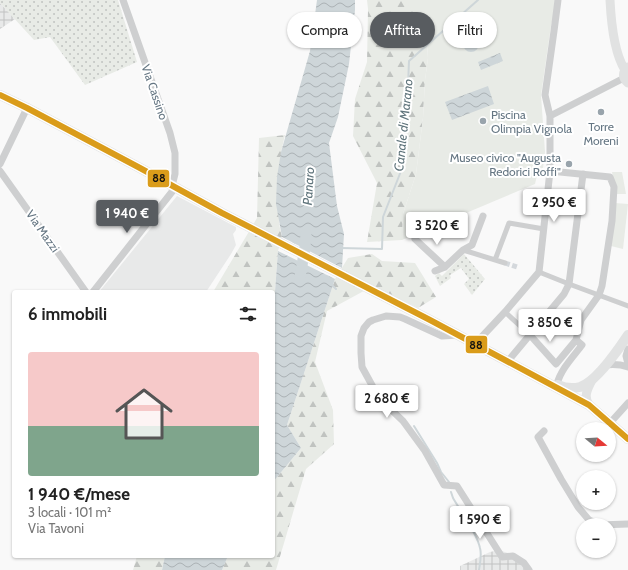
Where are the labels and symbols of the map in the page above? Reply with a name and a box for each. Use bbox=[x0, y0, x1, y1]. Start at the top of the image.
street label: Via Cassino bbox=[139, 62, 172, 122]
water label: Canale di Marano bbox=[390, 78, 416, 172]
place label: Piscina Olimpia Vignola bbox=[491, 107, 572, 136]
marker: Torre Moreni bbox=[596, 107, 606, 117]
marker: Piscina Olimpia Vignola bbox=[478, 116, 488, 126]
place label: Torre Moreni bbox=[583, 119, 619, 148]
place label: Museo civico "Augusta Redorici Roffi" bbox=[450, 150, 561, 179]
marker: Museo civico "Augusta Redorici Roffi" bbox=[564, 159, 574, 169]
water label: Panaro bbox=[299, 166, 317, 206]
line badge: 88 bbox=[147, 169, 170, 188]
text: 88 bbox=[152, 171, 166, 185]
pin: 2 950 € bbox=[517, 189, 591, 223]
pin: 1 940 € bbox=[90, 200, 164, 234]
street label: Via Mazzi bbox=[23, 207, 63, 255]
pin: 3 520 € bbox=[400, 212, 474, 246]
pin: 3 850 € bbox=[513, 309, 587, 343]
line badge: 88 bbox=[465, 335, 488, 354]
text: 88 bbox=[469, 338, 483, 352]
pin: 2 680 € bbox=[350, 385, 424, 419]
north arrow bbox=[576, 422, 616, 462]
pin: 1 590 € bbox=[443, 506, 517, 540]

